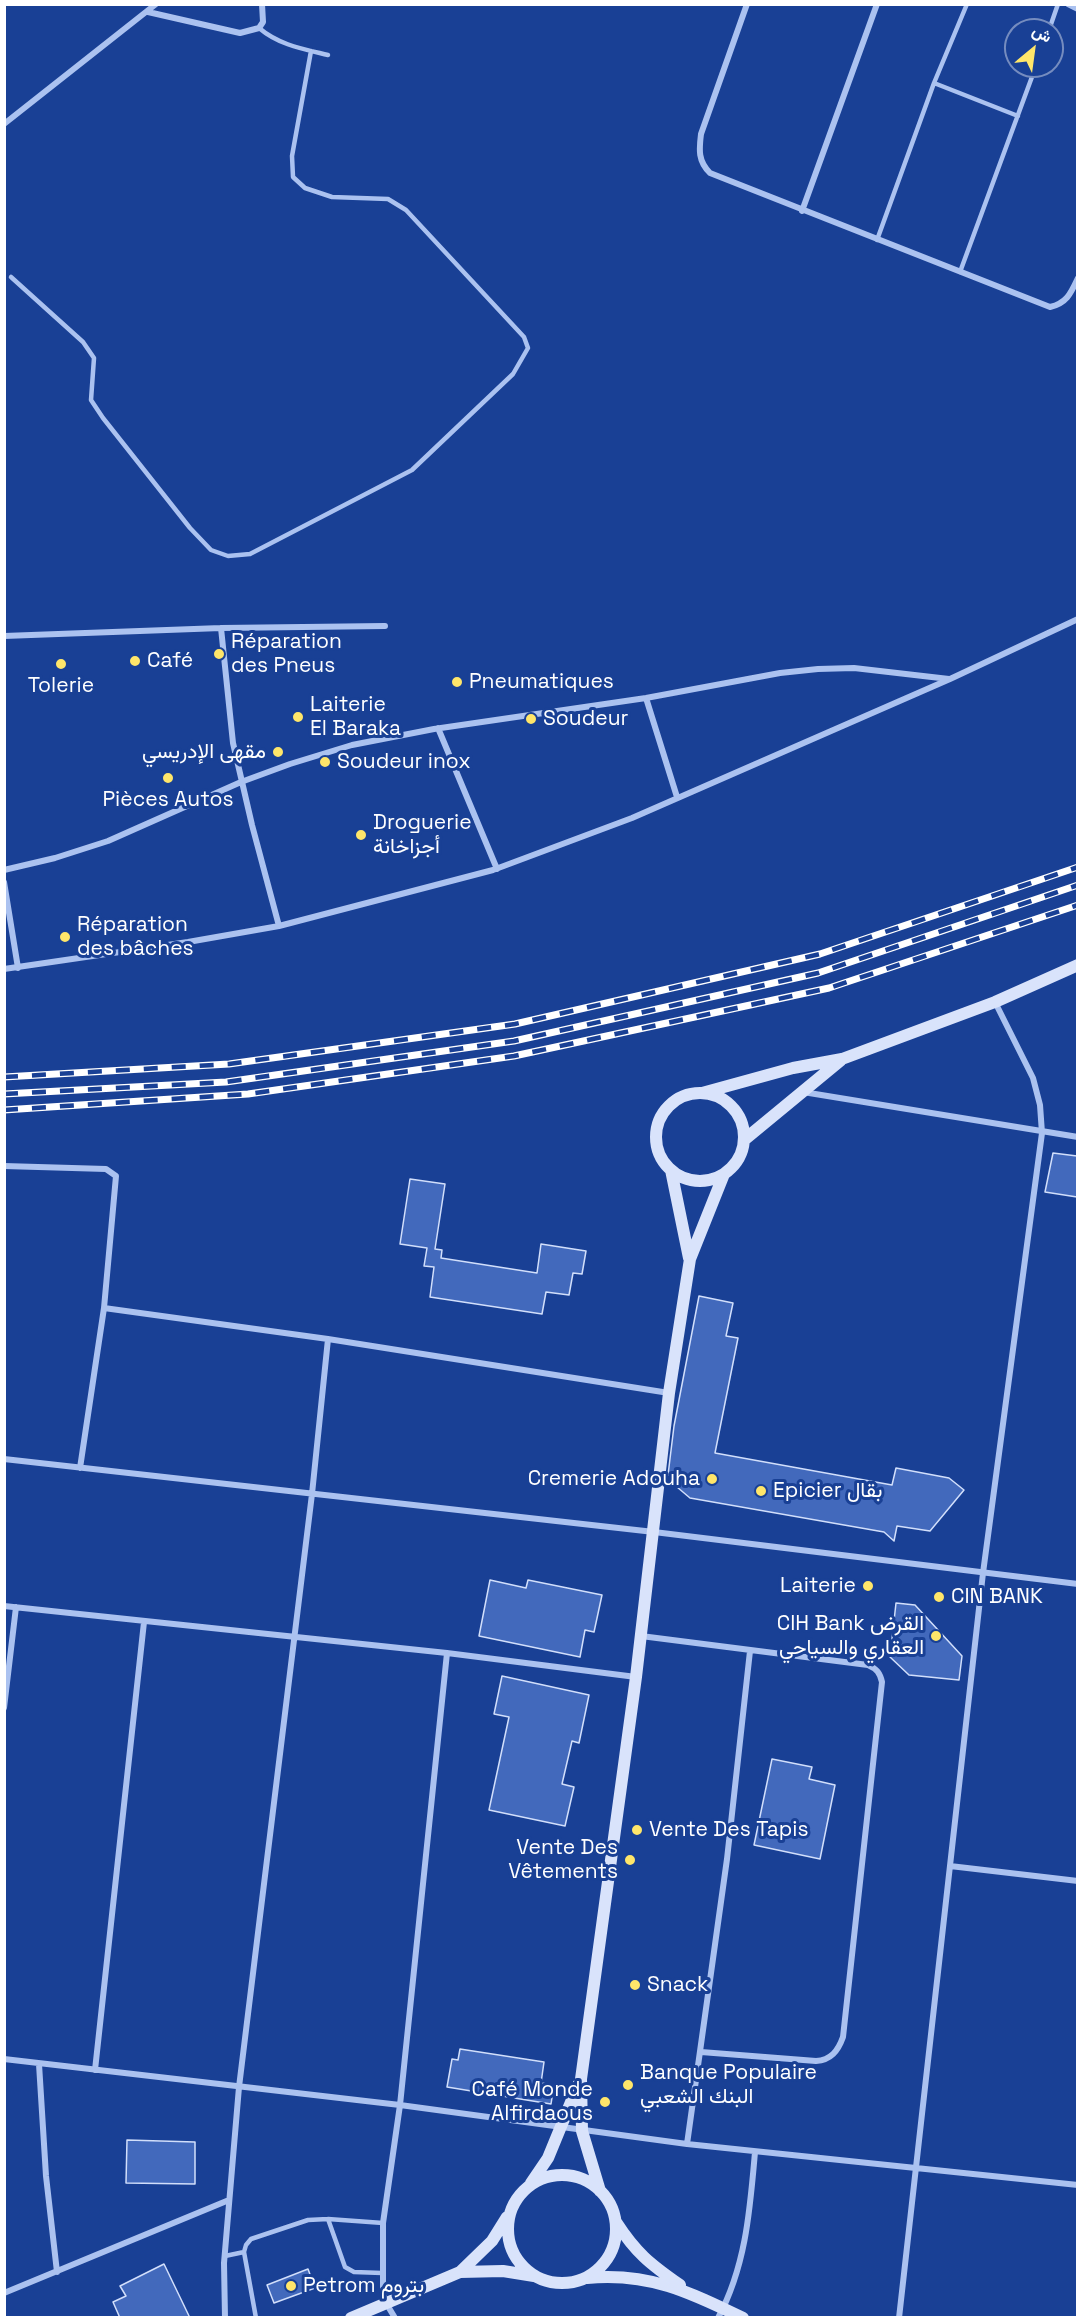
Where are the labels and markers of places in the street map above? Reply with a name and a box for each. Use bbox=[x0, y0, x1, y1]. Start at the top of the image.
place label: Réparation des Pneus bbox=[231, 629, 342, 679]
marker: Réparation des Pneus bbox=[212, 647, 226, 661]
place label: Café bbox=[147, 648, 193, 674]
marker: Café bbox=[128, 654, 142, 668]
marker: Tolerie bbox=[54, 657, 68, 671]
place label: Pneumatiques bbox=[469, 669, 614, 695]
place label: Tolerie bbox=[28, 673, 94, 699]
marker: Pneumatiques bbox=[450, 675, 464, 689]
place label: Laiterie El Baraka bbox=[310, 692, 401, 742]
place label: Soudeur bbox=[543, 706, 628, 732]
marker: Laiterie El Baraka bbox=[291, 710, 305, 724]
marker: Soudeur bbox=[524, 712, 538, 726]
place label: مقهى الإدريسي bbox=[142, 739, 266, 765]
marker: مقهى الإدريسي bbox=[271, 745, 285, 759]
place label: Soudeur inox bbox=[337, 749, 471, 775]
marker: Soudeur inox bbox=[318, 755, 332, 769]
marker: Pièces Autos bbox=[161, 771, 175, 785]
place label: Pièces Autos bbox=[102, 787, 234, 813]
place label: Droguerie أجزاخانة bbox=[373, 810, 472, 860]
marker: Droguerie أجزاخانة bbox=[354, 828, 368, 842]
place label: Réparation des bâches bbox=[77, 912, 194, 962]
marker: Réparation des bâches bbox=[58, 930, 72, 944]
place label: Cremerie Adouha bbox=[528, 1466, 700, 1492]
marker: Cremerie Adouha bbox=[705, 1472, 719, 1486]
place label: Epicier بقال bbox=[773, 1478, 883, 1504]
marker: Epicier بقال bbox=[754, 1484, 768, 1498]
place label: Laiterie bbox=[780, 1573, 856, 1599]
marker: Laiterie bbox=[861, 1579, 875, 1593]
place label: CIN BANK bbox=[951, 1584, 1043, 1610]
marker: CIN BANK bbox=[932, 1590, 946, 1604]
place label: CIH Bank القرض العقاري والسياحي bbox=[777, 1611, 924, 1661]
marker: CIH Bank القرض العقاري والسياحي bbox=[929, 1629, 943, 1643]
place label: Vente Des Tapis bbox=[649, 1817, 808, 1843]
marker: Vente Des Tapis bbox=[630, 1823, 644, 1837]
place label: Vente Des Vêtements bbox=[508, 1835, 618, 1885]
marker: Vente Des Vêtements bbox=[623, 1853, 637, 1867]
place label: Snack bbox=[647, 1972, 708, 1998]
marker: Snack bbox=[628, 1978, 642, 1992]
place label: Banque Populaire البنك الشعبي bbox=[640, 2060, 817, 2110]
place label: Café Monde Alfirdaous bbox=[472, 2077, 593, 2127]
marker: Banque Populaire البنك الشعبي bbox=[621, 2078, 635, 2092]
marker: Café Monde Alfirdaous bbox=[598, 2095, 612, 2109]
place label: Petrom بتروم bbox=[303, 2273, 424, 2299]
marker: Petrom بتروم bbox=[284, 2279, 298, 2293]

